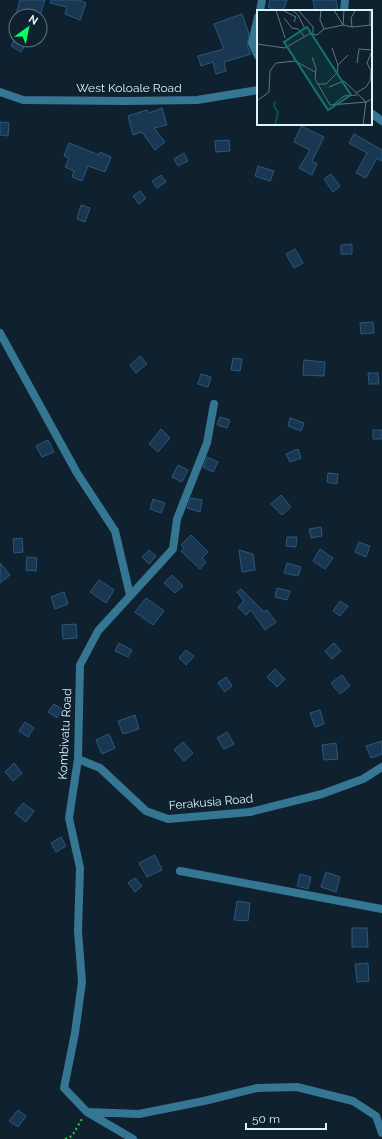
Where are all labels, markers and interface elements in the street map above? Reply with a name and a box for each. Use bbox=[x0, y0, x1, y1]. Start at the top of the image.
north arrow bbox=[8, 8, 48, 48]
inset map bbox=[257, 10, 372, 125]
text: N bbox=[26, 12, 40, 28]
street label: West Koloale Road bbox=[76, 81, 182, 95]
street label: Kombivatu Road bbox=[56, 688, 74, 780]
street label: Ferakusia Road bbox=[168, 791, 254, 813]
scale bar bbox=[246, 1105, 326, 1131]
text: 50 m bbox=[252, 1112, 280, 1126]

